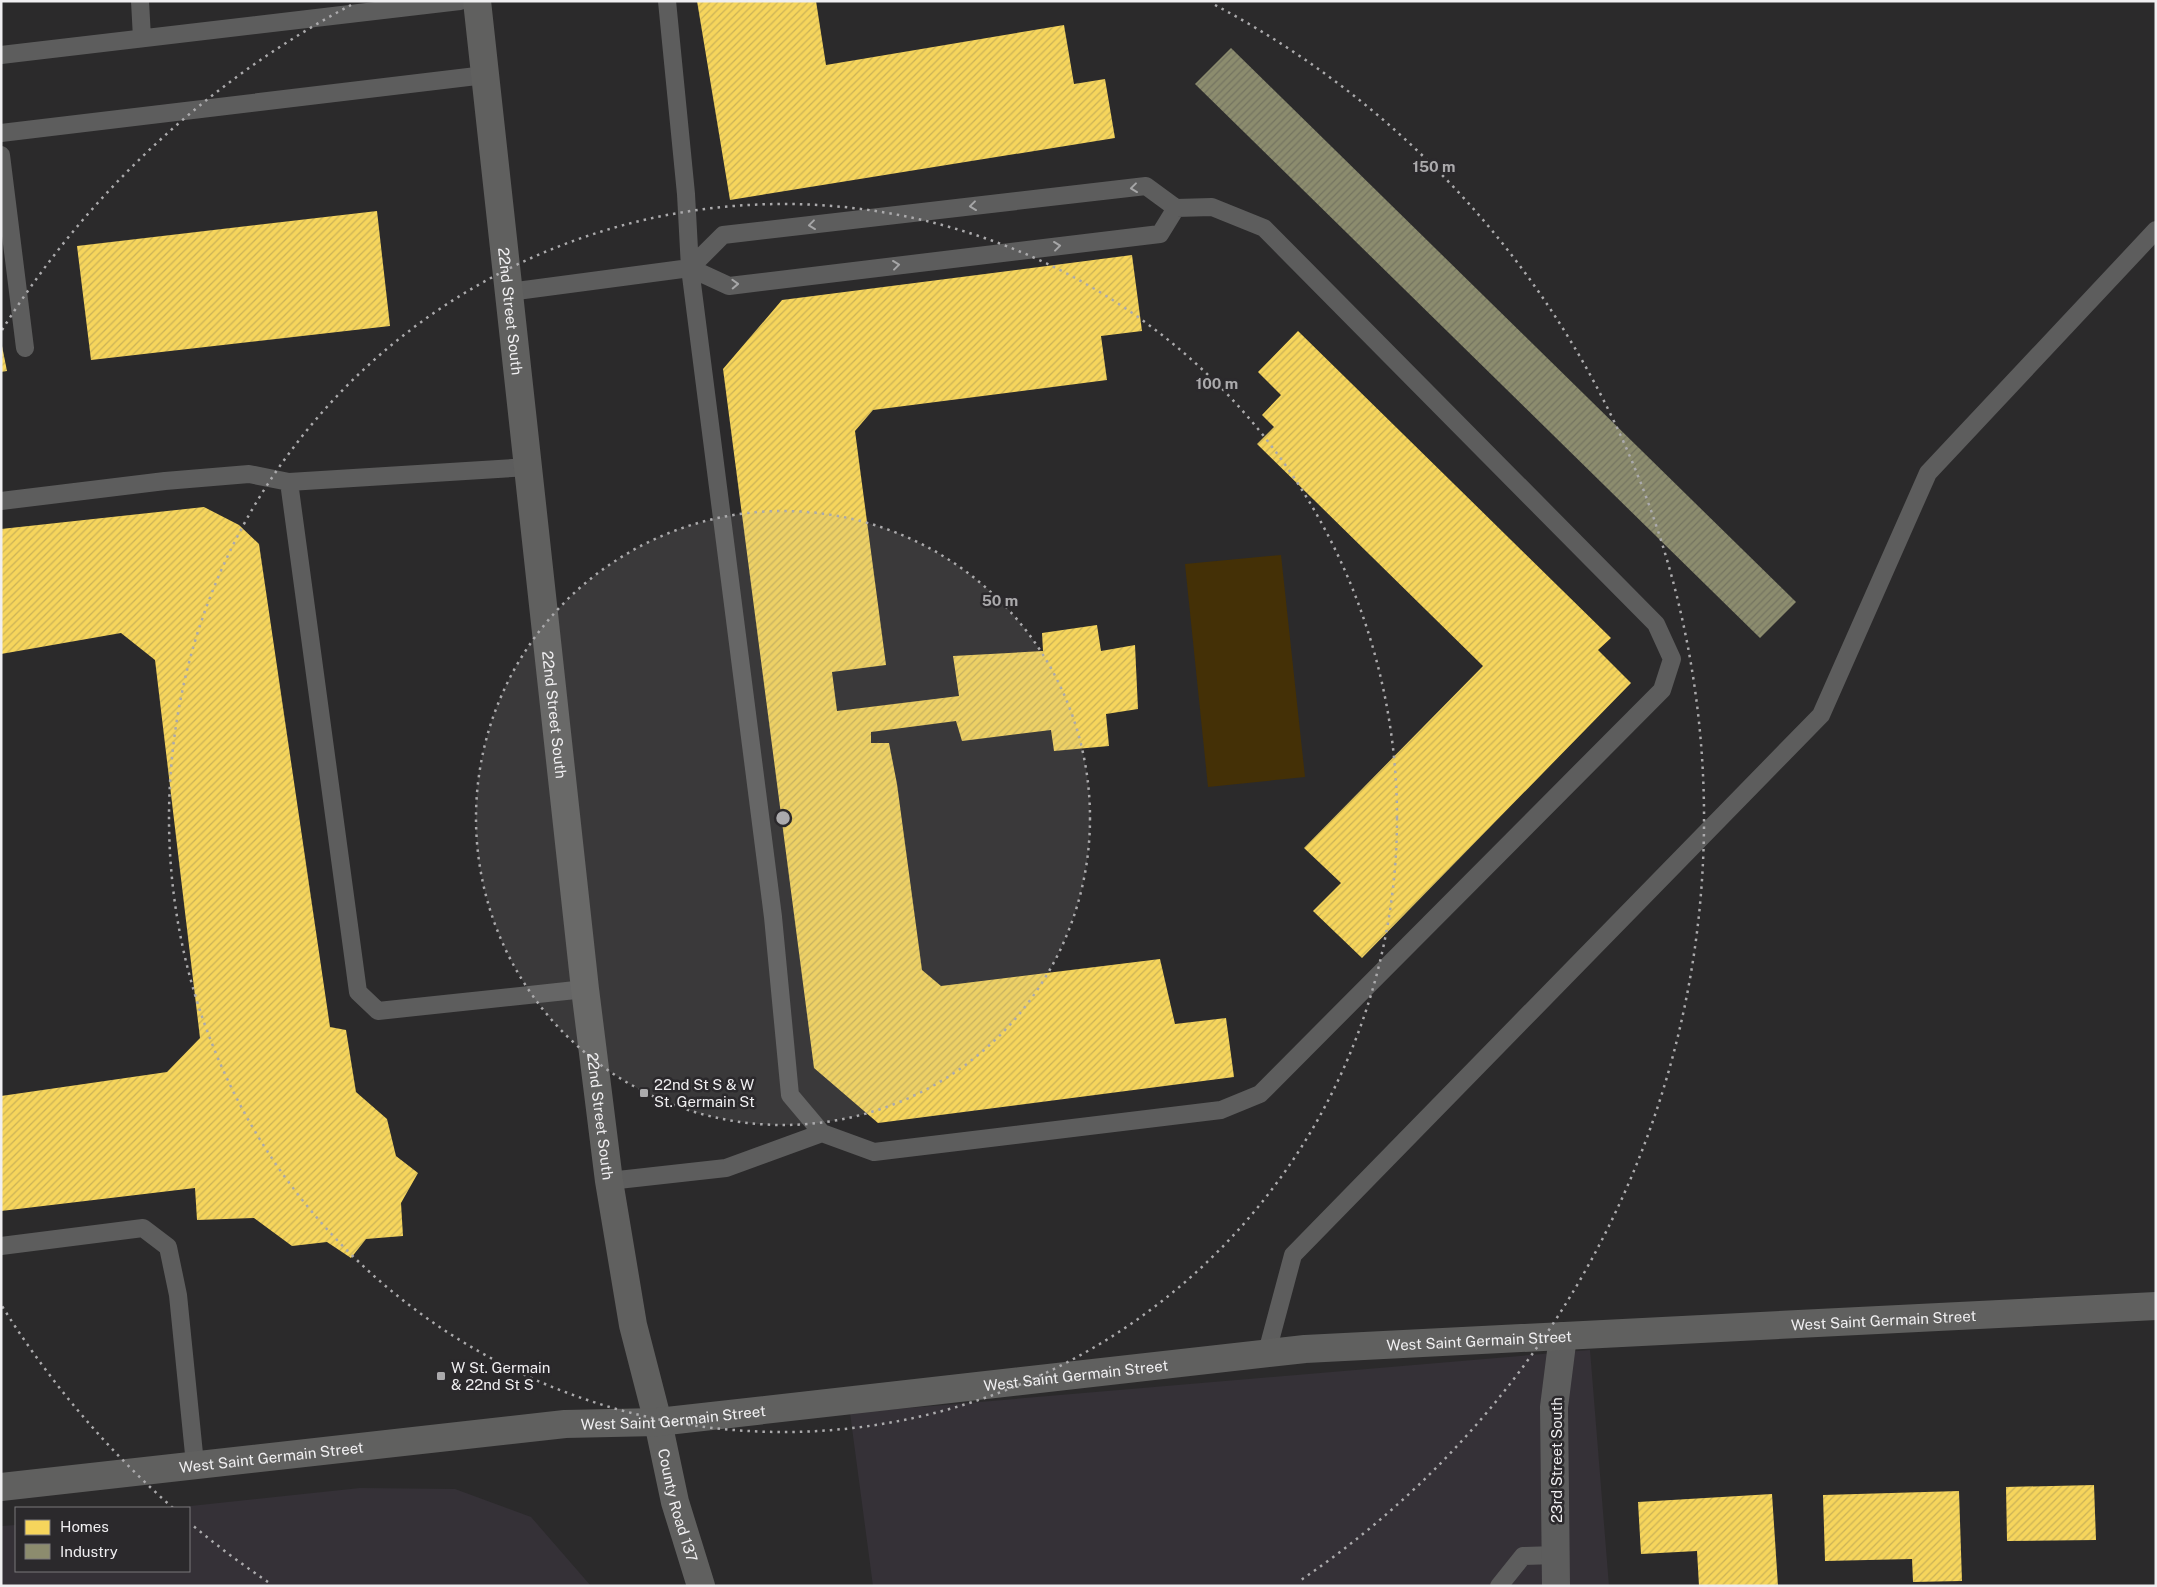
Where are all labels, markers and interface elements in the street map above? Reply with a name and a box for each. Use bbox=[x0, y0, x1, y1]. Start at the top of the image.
text: 150 m bbox=[1412, 158, 1456, 175]
one-way arrow bbox=[1130, 182, 1138, 193]
one-way arrow bbox=[969, 200, 977, 211]
one-way arrow bbox=[807, 219, 815, 230]
one-way arrow bbox=[1053, 241, 1061, 252]
street label: 22nd Street South bbox=[495, 246, 526, 376]
one-way arrow bbox=[892, 260, 900, 271]
one-way arrow bbox=[731, 279, 739, 289]
text: 100 m bbox=[1196, 375, 1238, 392]
text: 50 m bbox=[982, 592, 1018, 609]
street label: 22nd Street South bbox=[540, 650, 570, 780]
centre of rings bbox=[774, 809, 792, 827]
street label: 22nd Street South bbox=[584, 1051, 617, 1181]
place label: 22nd St S & W St. Germain St bbox=[654, 1076, 755, 1110]
marker: 22nd St S & W St. Germain St bbox=[638, 1087, 650, 1099]
street label: West Saint Germain Street bbox=[1791, 1307, 1977, 1333]
street label: West Saint Germain Street bbox=[1386, 1327, 1572, 1353]
street label: West Saint Germain Street bbox=[983, 1356, 1169, 1394]
place label: W St. Germain & 22nd St S bbox=[451, 1359, 551, 1393]
marker: W St. Germain & 22nd St S bbox=[435, 1370, 447, 1382]
street label: 23rd Street South bbox=[1548, 1397, 1565, 1523]
street label: West Saint Germain Street bbox=[581, 1401, 767, 1432]
street label: West Saint Germain Street bbox=[178, 1438, 365, 1476]
street label: County Road 137 bbox=[655, 1447, 701, 1564]
legend bbox=[15, 1507, 190, 1572]
text: Homes bbox=[60, 1518, 109, 1535]
text: Industry bbox=[60, 1543, 118, 1560]

